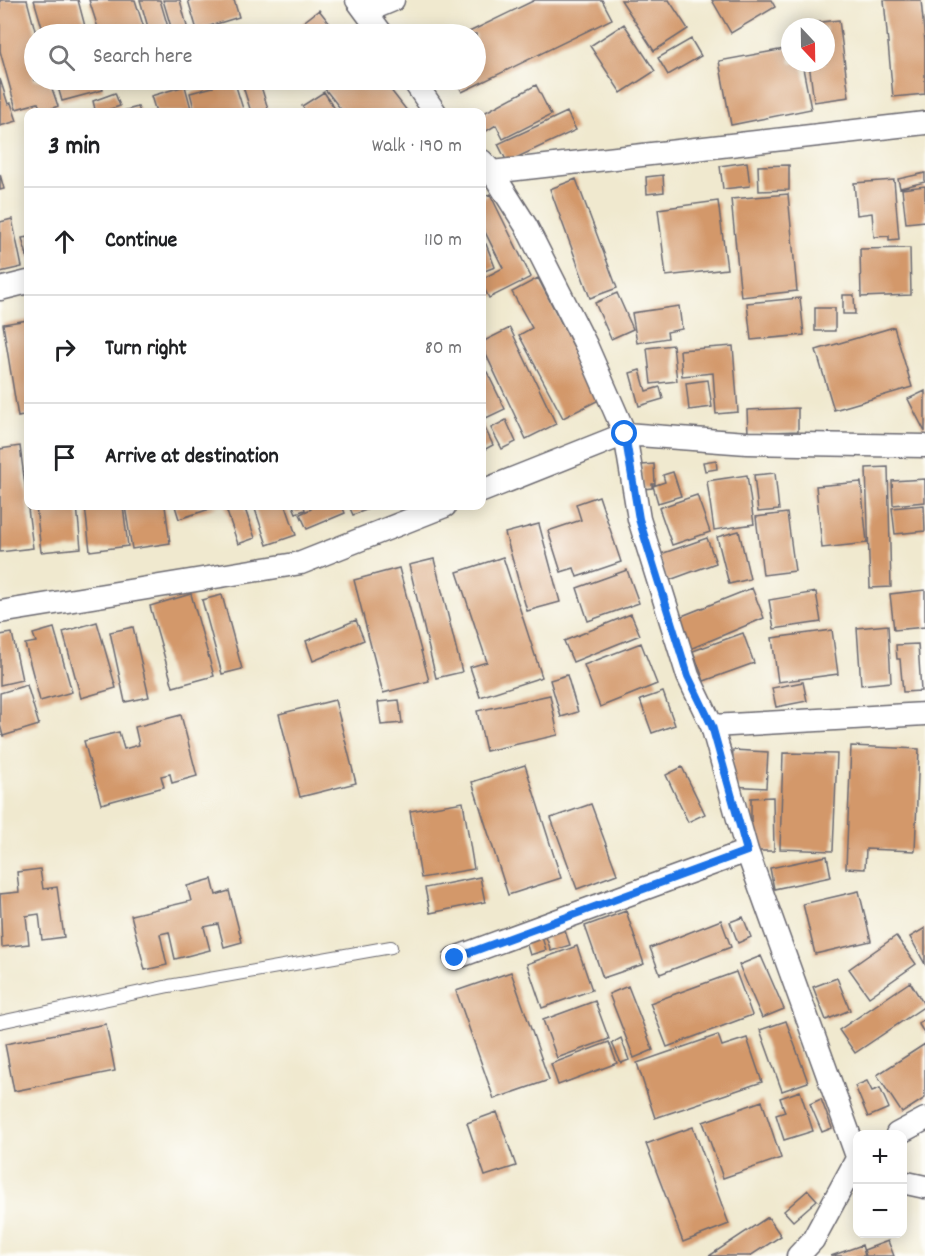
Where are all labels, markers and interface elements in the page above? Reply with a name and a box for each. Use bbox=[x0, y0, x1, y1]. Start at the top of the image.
north arrow bbox=[781, 18, 835, 72]
search box bbox=[24, 24, 486, 90]
icon: search bbox=[45, 41, 78, 74]
text: Search here bbox=[93, 42, 192, 73]
text: 3 min bbox=[48, 129, 100, 166]
text: Walk · 190 m bbox=[372, 133, 462, 161]
icon: ahead bbox=[48, 225, 81, 258]
text: Continue bbox=[105, 226, 177, 257]
text: 110 m bbox=[424, 227, 462, 255]
icon: right bbox=[48, 333, 81, 366]
text: Turn right bbox=[105, 334, 187, 365]
text: 80 m bbox=[425, 335, 462, 363]
route start bbox=[611, 420, 637, 446]
icon: arrive bbox=[48, 441, 81, 474]
text: Arrive at destination bbox=[105, 442, 279, 473]
route end bbox=[441, 944, 467, 970]
map controls bbox=[853, 1130, 907, 1238]
button: + bbox=[853, 1130, 907, 1184]
button: − bbox=[853, 1184, 907, 1238]

